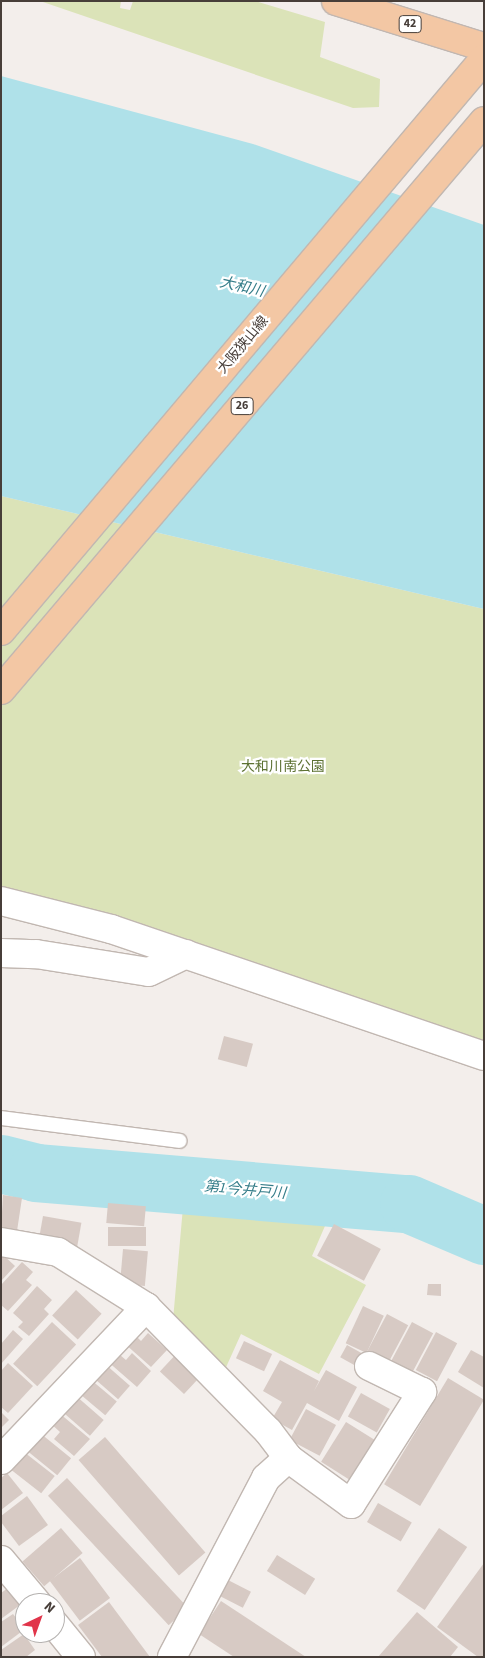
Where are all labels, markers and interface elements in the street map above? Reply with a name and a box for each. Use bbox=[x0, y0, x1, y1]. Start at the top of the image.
road number: 42 bbox=[398, 14, 422, 34]
water label: 大和川 bbox=[218, 273, 266, 301]
street label: 大阪狭山線 bbox=[214, 313, 272, 377]
road number: 26 bbox=[230, 396, 254, 416]
park label: 大和川南公園 bbox=[241, 759, 325, 775]
water label: 第1今井戸川 bbox=[203, 1177, 287, 1203]
north arrow bbox=[15, 1593, 65, 1643]
text: N bbox=[39, 1597, 60, 1618]

